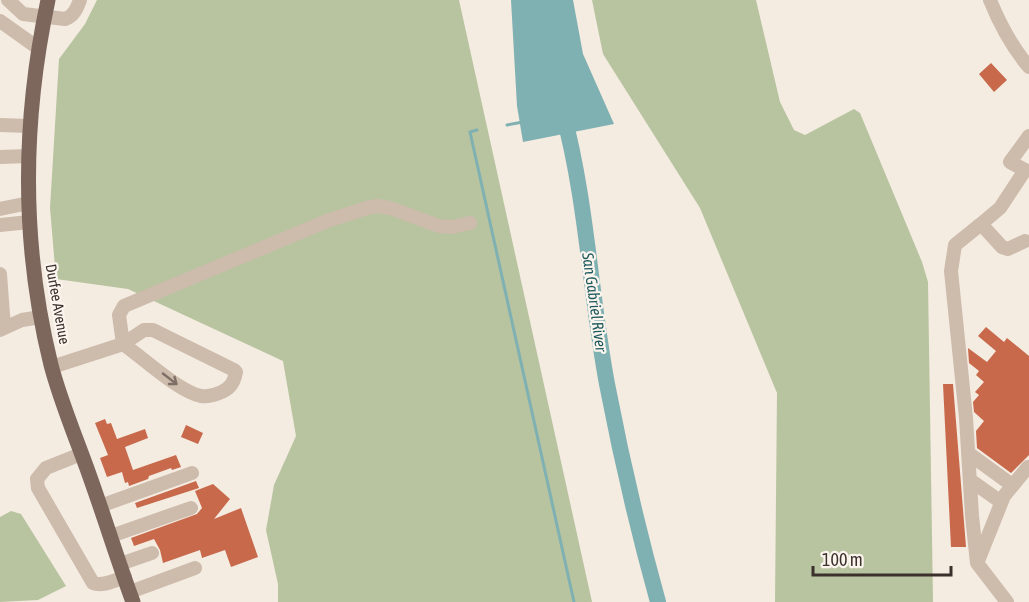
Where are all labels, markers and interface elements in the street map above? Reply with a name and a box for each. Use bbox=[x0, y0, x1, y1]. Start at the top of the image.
water label: San Gabriel River bbox=[579, 250, 611, 354]
street label: Durfee Avenue bbox=[43, 263, 73, 346]
one-way arrow bbox=[161, 372, 177, 385]
scale bar bbox=[813, 539, 951, 577]
text: 100 m bbox=[822, 549, 863, 570]

